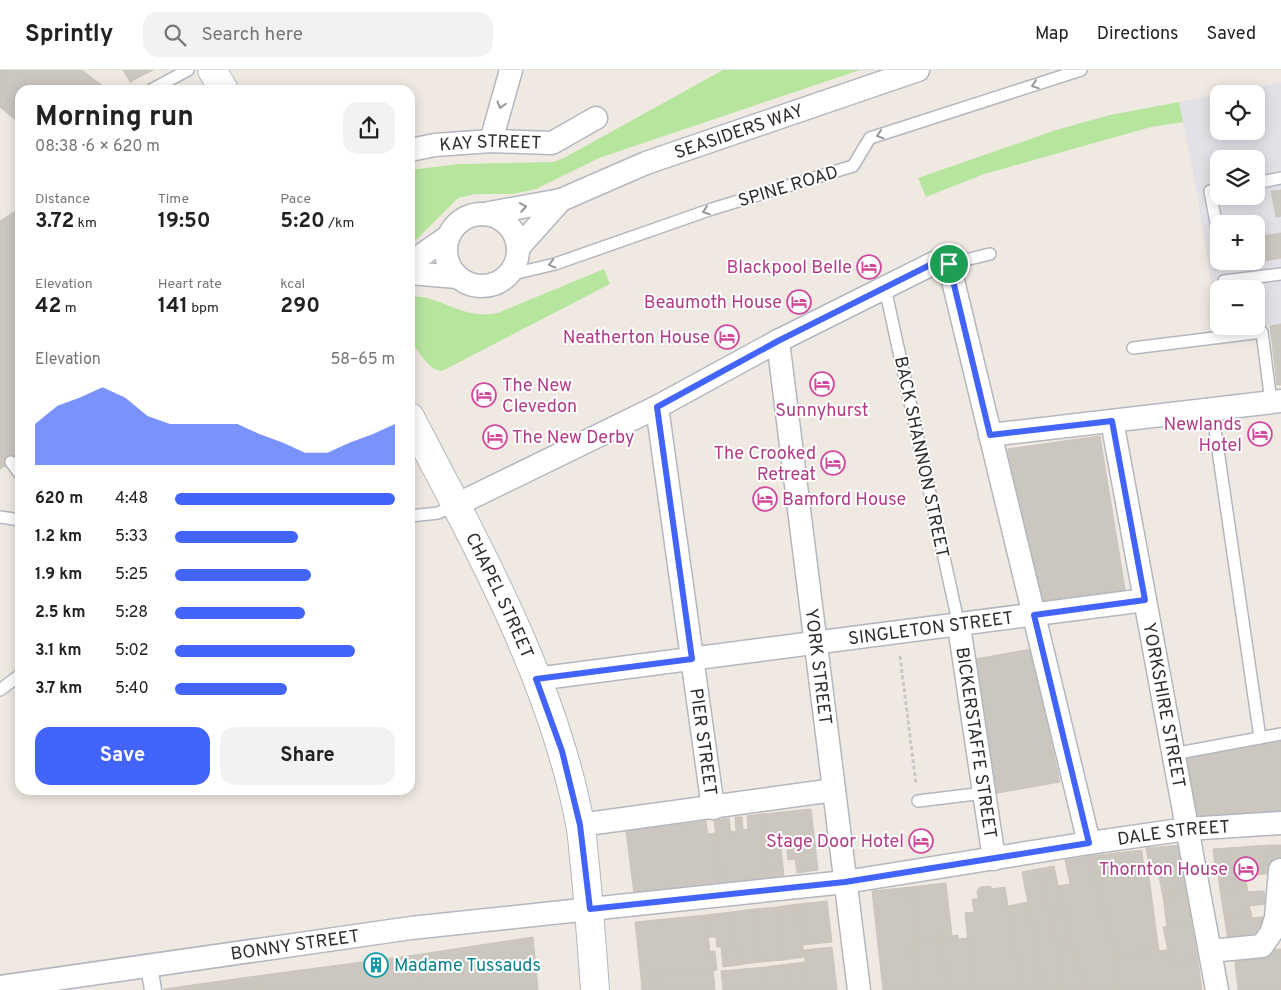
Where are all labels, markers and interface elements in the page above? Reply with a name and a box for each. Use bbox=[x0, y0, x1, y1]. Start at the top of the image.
search box bbox=[143, 12, 493, 57]
text: Sprintly bbox=[25, 20, 113, 50]
icon: search bbox=[161, 21, 189, 49]
text: Search here bbox=[201, 23, 303, 47]
text: Map bbox=[1035, 23, 1069, 46]
text: Directions bbox=[1097, 23, 1179, 46]
text: Saved bbox=[1207, 23, 1256, 46]
one-way arrow bbox=[1031, 79, 1040, 89]
map controls bbox=[1210, 85, 1265, 335]
button: locate bbox=[1210, 85, 1265, 140]
text: Morning run bbox=[35, 100, 194, 136]
street label: SEASIDERS WAY bbox=[672, 100, 807, 165]
one-way arrow bbox=[497, 101, 507, 109]
button: share bbox=[343, 102, 395, 154]
one-way arrow bbox=[876, 129, 885, 139]
street label: KAY STREET bbox=[439, 131, 542, 158]
text: 08:38 · 6 × 620 m bbox=[35, 137, 160, 157]
button: layers bbox=[1210, 150, 1265, 205]
street label: SPINE ROAD bbox=[736, 161, 841, 214]
text: Distance bbox=[35, 191, 90, 208]
text: Time bbox=[158, 191, 189, 208]
text: Pace bbox=[280, 191, 311, 208]
one-way arrow bbox=[518, 203, 527, 213]
one-way arrow bbox=[702, 205, 711, 215]
text: 3.72 bbox=[35, 208, 74, 235]
text: 19:50 bbox=[158, 208, 211, 235]
text: 5:20 bbox=[280, 208, 325, 235]
text: km bbox=[74, 215, 97, 232]
text: /km bbox=[325, 215, 354, 232]
button: + bbox=[1210, 215, 1265, 270]
pin bbox=[928, 243, 970, 285]
icon: arrive bbox=[935, 250, 963, 278]
hotel icon: Blackpool Belle bbox=[856, 254, 882, 280]
place label: Blackpool Belle bbox=[727, 257, 852, 280]
one-way arrow bbox=[548, 258, 557, 269]
text: Elevation bbox=[35, 276, 93, 293]
text: Heart rate bbox=[158, 276, 222, 293]
text: kcal bbox=[280, 276, 305, 293]
button: − bbox=[1210, 280, 1265, 335]
hotel icon: Beaumoth House bbox=[786, 289, 812, 315]
place label: Beaumoth House bbox=[644, 292, 782, 315]
text: 42 bbox=[35, 293, 61, 320]
text: 141 bbox=[158, 293, 188, 320]
text: 290 bbox=[280, 293, 320, 320]
text: m bbox=[61, 300, 77, 317]
text: bpm bbox=[188, 300, 219, 317]
hotel icon: Neatherton House bbox=[714, 324, 740, 350]
place label: Neatherton House bbox=[563, 327, 710, 350]
text: Elevation bbox=[35, 350, 101, 370]
text: 58–65 m bbox=[330, 350, 395, 370]
street label: BACK SHANNON STREET bbox=[888, 355, 953, 560]
hotel icon: Sunnyhurst bbox=[809, 371, 835, 397]
place label: The New Clevedon bbox=[502, 375, 577, 419]
hotel icon: The New Clevedon bbox=[471, 382, 497, 408]
place label: Sunnyhurst bbox=[775, 400, 869, 423]
place label: Newlands Hotel bbox=[1163, 414, 1242, 458]
hotel icon: Newlands Hotel bbox=[1247, 421, 1273, 447]
hotel icon: The New Derby bbox=[482, 424, 508, 450]
place label: The New Derby bbox=[512, 427, 635, 450]
place label: The Crooked Retreat bbox=[713, 443, 816, 487]
hotel icon: The Crooked Retreat bbox=[820, 450, 846, 476]
hotel icon: Bamford House bbox=[752, 486, 778, 512]
text: 620 m bbox=[35, 489, 83, 509]
text: 4:48 bbox=[115, 489, 148, 509]
place label: Bamford House bbox=[782, 489, 906, 512]
text: 1.2 km bbox=[35, 527, 82, 547]
text: 5:33 bbox=[115, 527, 148, 547]
street label: CHAPEL STREET bbox=[459, 529, 538, 663]
text: 1.9 km bbox=[35, 565, 82, 585]
text: 5:25 bbox=[115, 565, 148, 585]
text: 2.5 km bbox=[35, 603, 85, 623]
text: 5:28 bbox=[115, 603, 148, 623]
street label: YORK STREET bbox=[798, 607, 836, 726]
street label: SINGLETON STREET bbox=[847, 607, 1015, 651]
street label: YORKSHIRE STREET bbox=[1136, 621, 1190, 790]
text: 3.1 km bbox=[35, 641, 82, 661]
text: 5:02 bbox=[115, 641, 149, 661]
street label: BICKERSTAFFE STREET bbox=[949, 646, 1001, 840]
text: 3.7 km bbox=[35, 679, 82, 699]
text: 5:40 bbox=[115, 679, 149, 699]
street label: PIER STREET bbox=[683, 687, 721, 797]
button: Save bbox=[35, 727, 210, 785]
button: Share bbox=[220, 727, 395, 785]
street label: DALE STREET bbox=[1116, 816, 1231, 852]
hotel icon: Stage Door Hotel bbox=[908, 828, 934, 854]
place label: Stage Door Hotel bbox=[766, 831, 904, 854]
hotel icon: Thornton House bbox=[1233, 856, 1259, 882]
place label: Thornton House bbox=[1099, 859, 1228, 882]
street label: BONNY STREET bbox=[229, 926, 361, 967]
building icon: Madame Tussauds bbox=[363, 952, 389, 978]
place label: Madame Tussauds bbox=[394, 955, 541, 978]

